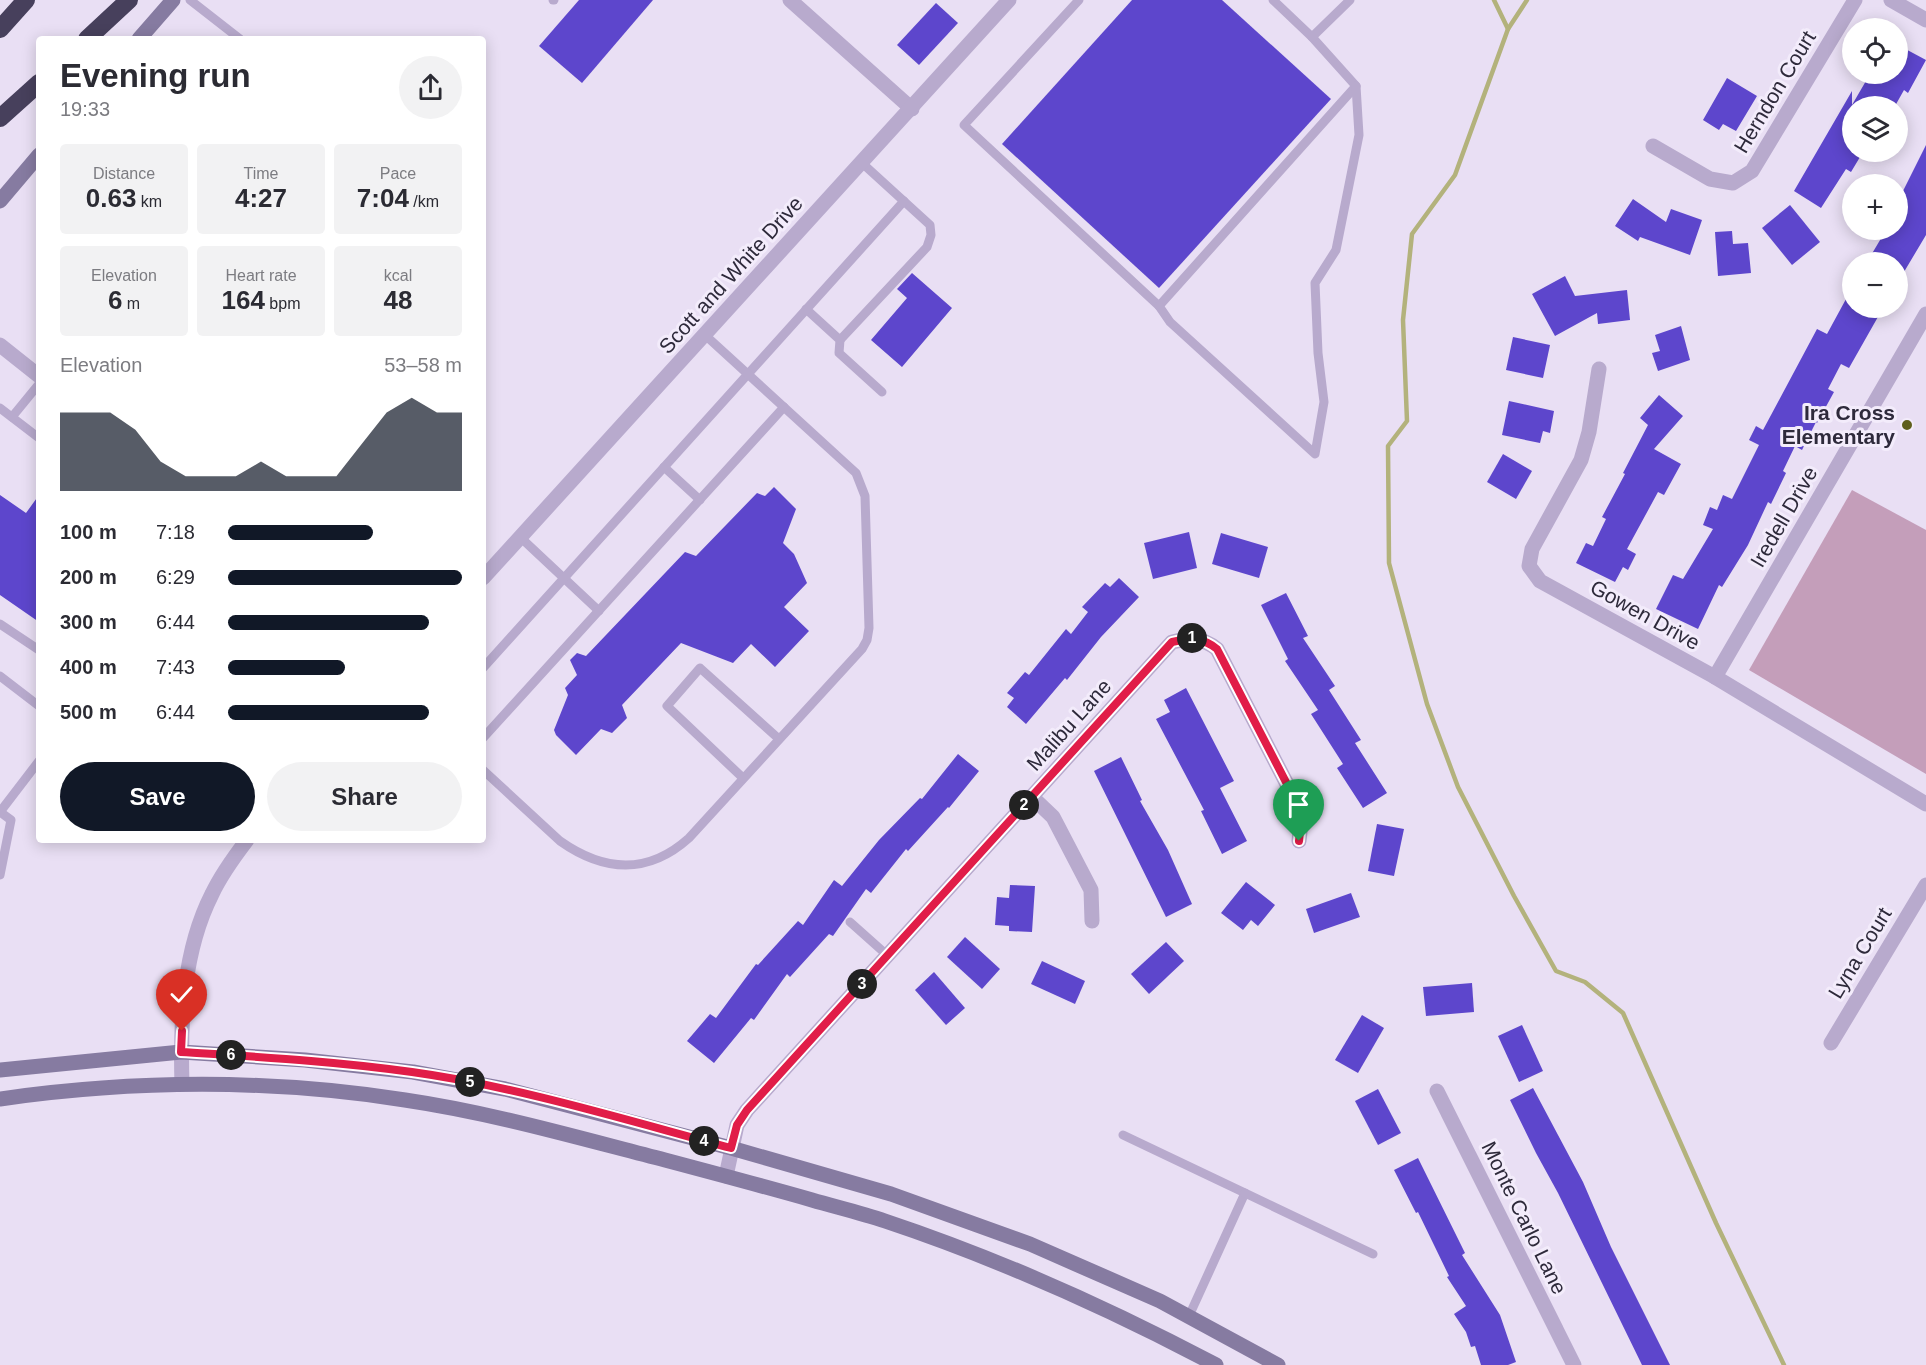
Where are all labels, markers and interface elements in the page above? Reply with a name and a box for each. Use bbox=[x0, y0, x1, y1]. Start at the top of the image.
map controls bbox=[1842, 18, 1908, 318]
button: locate bbox=[1842, 18, 1908, 84]
street label: Herndon Court bbox=[1729, 27, 1820, 157]
button: share bbox=[399, 56, 462, 119]
text: Evening run bbox=[60, 57, 251, 94]
button: layers bbox=[1842, 96, 1908, 162]
text: 19:33 bbox=[60, 98, 110, 120]
text: Distance bbox=[93, 165, 155, 182]
text: Time bbox=[244, 165, 278, 182]
text: Pace bbox=[380, 165, 416, 182]
button: + bbox=[1842, 174, 1908, 240]
text: 0.63 bbox=[86, 183, 136, 213]
text: 4:27 bbox=[235, 183, 287, 213]
text: 7:04 bbox=[357, 183, 409, 213]
street label: Scott and White Drive bbox=[654, 192, 807, 358]
text: km bbox=[136, 193, 162, 210]
text: /km bbox=[409, 193, 439, 210]
button: − bbox=[1842, 252, 1908, 318]
text: Elevation bbox=[91, 267, 157, 284]
text: Heart rate bbox=[225, 267, 297, 284]
text: kcal bbox=[384, 267, 412, 284]
text: 6 bbox=[108, 285, 122, 315]
text: 164 bbox=[222, 285, 265, 315]
text: 48 bbox=[384, 285, 412, 315]
text: m bbox=[122, 295, 140, 312]
text: bpm bbox=[265, 295, 300, 312]
text: Elevation bbox=[60, 354, 142, 376]
text: 53–58 m bbox=[384, 354, 462, 376]
place label: Ira Cross Elementary bbox=[1782, 401, 1895, 448]
marker: Ira Cross Elementary bbox=[1900, 418, 1914, 432]
street label: Iredell Drive bbox=[1746, 462, 1822, 571]
text: 100 m bbox=[60, 521, 117, 543]
text: 7:18 bbox=[156, 521, 195, 543]
text: 200 m bbox=[60, 566, 117, 588]
text: 6:29 bbox=[156, 566, 195, 588]
street label: Gowen Drive bbox=[1587, 575, 1704, 654]
text: 300 m bbox=[60, 611, 117, 633]
text: 6:44 bbox=[156, 611, 195, 633]
pin: 1 bbox=[1177, 623, 1207, 653]
text: 1 bbox=[1188, 629, 1196, 646]
text: 400 m bbox=[60, 656, 117, 678]
text: 7:43 bbox=[156, 656, 195, 678]
street label: Malibu Lane bbox=[1022, 674, 1115, 775]
text: 500 m bbox=[60, 701, 117, 723]
text: 6:44 bbox=[156, 701, 195, 723]
button: Save bbox=[60, 762, 255, 831]
button: Share bbox=[267, 762, 462, 831]
pin bbox=[1273, 779, 1324, 841]
icon: arrive bbox=[1282, 788, 1315, 821]
pin: 2 bbox=[1009, 790, 1039, 820]
text: 2 bbox=[1020, 796, 1028, 813]
street label: Lyna Court bbox=[1823, 903, 1896, 1002]
pin bbox=[156, 969, 207, 1031]
pin: 3 bbox=[847, 969, 877, 999]
text: 3 bbox=[858, 975, 866, 992]
icon: check bbox=[165, 978, 198, 1011]
pin: 6 bbox=[216, 1040, 246, 1070]
text: 6 bbox=[227, 1046, 235, 1063]
pin: 5 bbox=[455, 1067, 485, 1097]
text: 5 bbox=[466, 1073, 474, 1090]
pin: 4 bbox=[689, 1126, 719, 1156]
text: 4 bbox=[700, 1132, 708, 1149]
street label: Monte Carlo Lane bbox=[1478, 1138, 1571, 1298]

